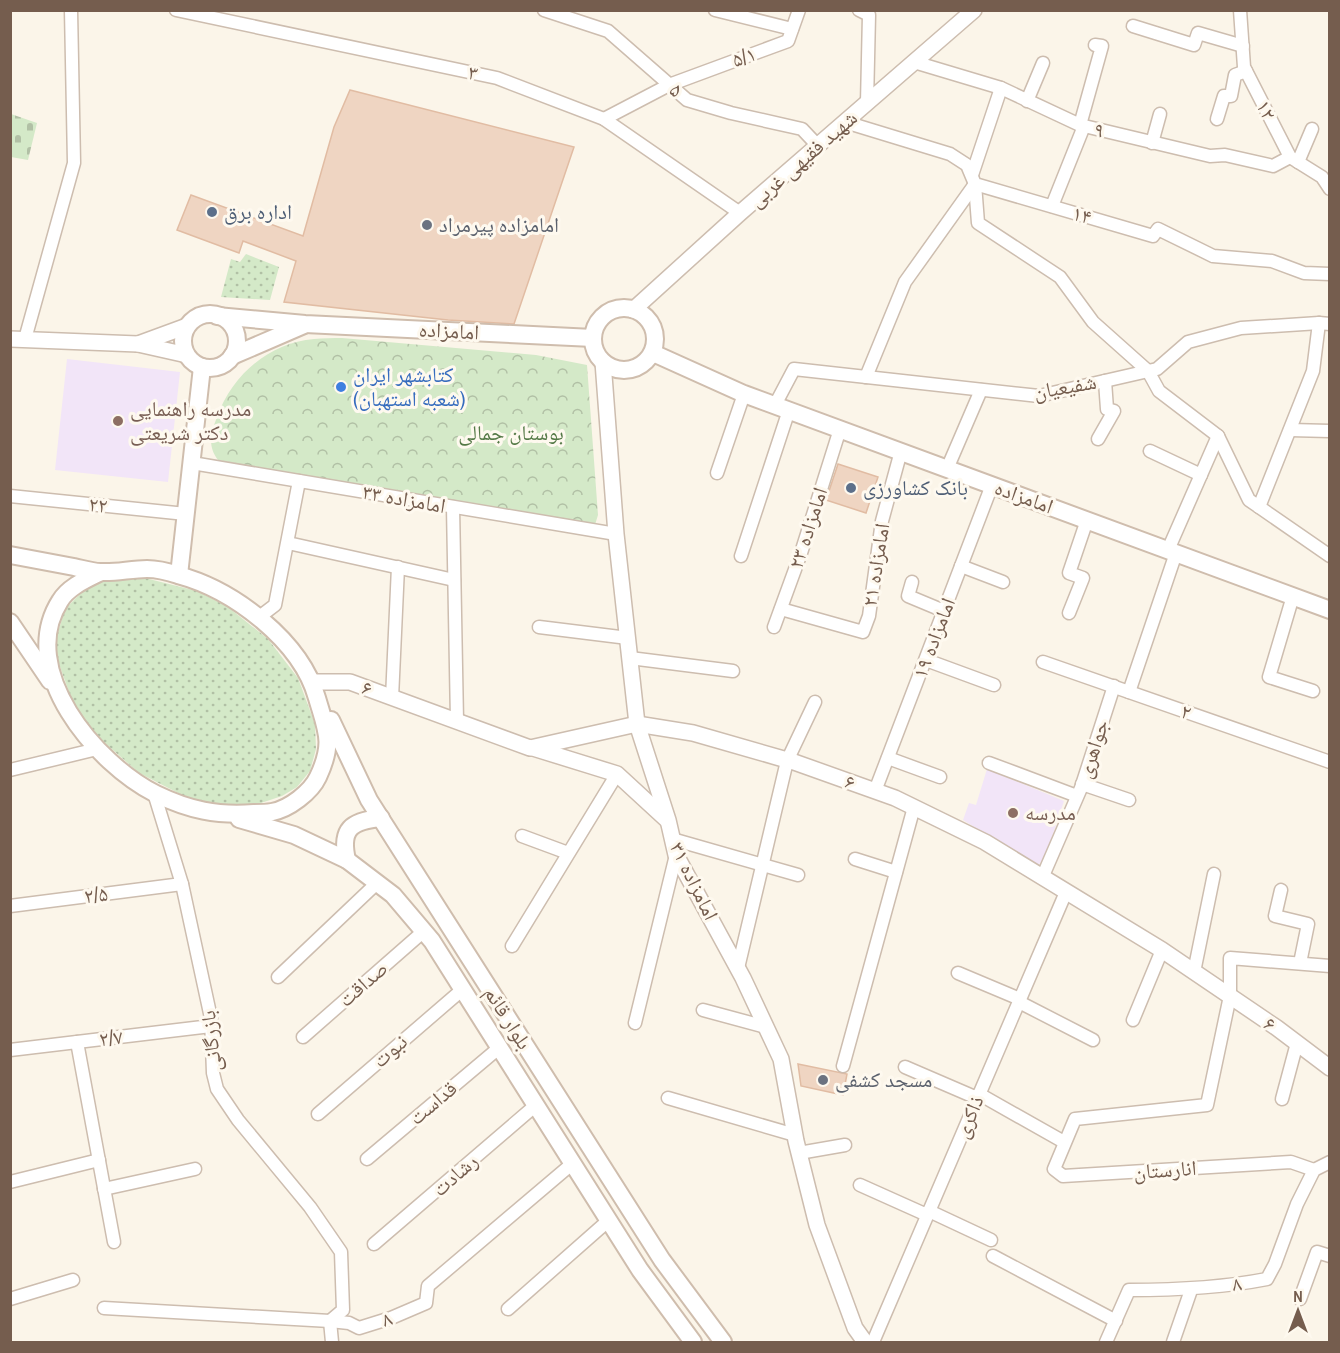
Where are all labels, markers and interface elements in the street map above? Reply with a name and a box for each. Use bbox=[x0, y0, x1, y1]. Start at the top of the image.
street label: ۵/۱ bbox=[728, 39, 760, 74]
street label: ۳ bbox=[465, 57, 481, 88]
street label: ۵ bbox=[663, 75, 689, 104]
street label: ۱۲ bbox=[1249, 95, 1284, 125]
street label: شهید فقیهی غربی bbox=[742, 103, 863, 214]
street label: ۹ bbox=[1091, 114, 1107, 145]
place label: اداره برق bbox=[224, 197, 292, 226]
street label: ۱۴ bbox=[1069, 198, 1095, 231]
marker: اداره برق bbox=[205, 205, 219, 219]
place label: امامزاده پیرمراد bbox=[439, 210, 559, 239]
marker: امامزاده پیرمراد bbox=[420, 218, 434, 232]
street label: امامزاده bbox=[418, 314, 480, 347]
place label: کتابشهر ایران (شعبه استهبان) bbox=[353, 360, 466, 413]
street label: شفیعیان bbox=[1031, 367, 1099, 406]
marker: کتابشهر ایران (شعبه استهبان) bbox=[334, 380, 348, 394]
place label: مدرسه راهنمایی دکتر شریعتی bbox=[130, 394, 251, 447]
marker: مدرسه راهنمایی دکتر شریعتی bbox=[111, 414, 125, 428]
park label: بوستان جمالی bbox=[458, 418, 564, 447]
place label: بانک کشاورزی bbox=[863, 473, 968, 502]
street label: امامزاده bbox=[991, 473, 1057, 520]
street label: امامزاده ۳۳ bbox=[360, 477, 448, 520]
marker: بانک کشاورزی bbox=[844, 481, 858, 495]
street label: امامزاده ۲۳ bbox=[781, 483, 834, 572]
street label: ۲۲ bbox=[87, 489, 109, 520]
street label: امامزاده ۲۱ bbox=[855, 521, 896, 609]
street label: امامزاده ۱۹ bbox=[905, 593, 962, 682]
street label: ۶ bbox=[358, 672, 377, 703]
street label: ۲ bbox=[1177, 696, 1195, 727]
street label: جواهری bbox=[1069, 716, 1116, 782]
street label: ۶ bbox=[841, 766, 859, 797]
place label: مدرسه bbox=[1025, 798, 1076, 827]
marker: مدرسه bbox=[1006, 806, 1020, 820]
street label: امامزاده ۳۱ bbox=[663, 837, 726, 925]
street label: ۲/۵ bbox=[82, 879, 109, 910]
street label: صداقت bbox=[331, 954, 394, 1013]
street label: بلوار قائم bbox=[478, 981, 539, 1055]
street label: بازرگانی bbox=[193, 1009, 228, 1073]
street label: ۶ bbox=[1258, 1009, 1282, 1038]
street label: ۲/۷ bbox=[97, 1022, 124, 1053]
street label: نبوت bbox=[366, 1027, 414, 1074]
place label: مسجد کشفی bbox=[835, 1065, 932, 1094]
marker: مسجد کشفی bbox=[816, 1073, 830, 1087]
street label: قداست bbox=[402, 1074, 463, 1131]
street label: ذاکری bbox=[947, 1091, 990, 1143]
street label: رشادت bbox=[425, 1147, 484, 1203]
street label: انارستان bbox=[1132, 1153, 1198, 1186]
street label: ۸ bbox=[1230, 1268, 1244, 1299]
north arrow bbox=[1268, 1281, 1328, 1341]
text: N bbox=[1293, 1285, 1303, 1307]
street label: ۸ bbox=[378, 1303, 396, 1334]

